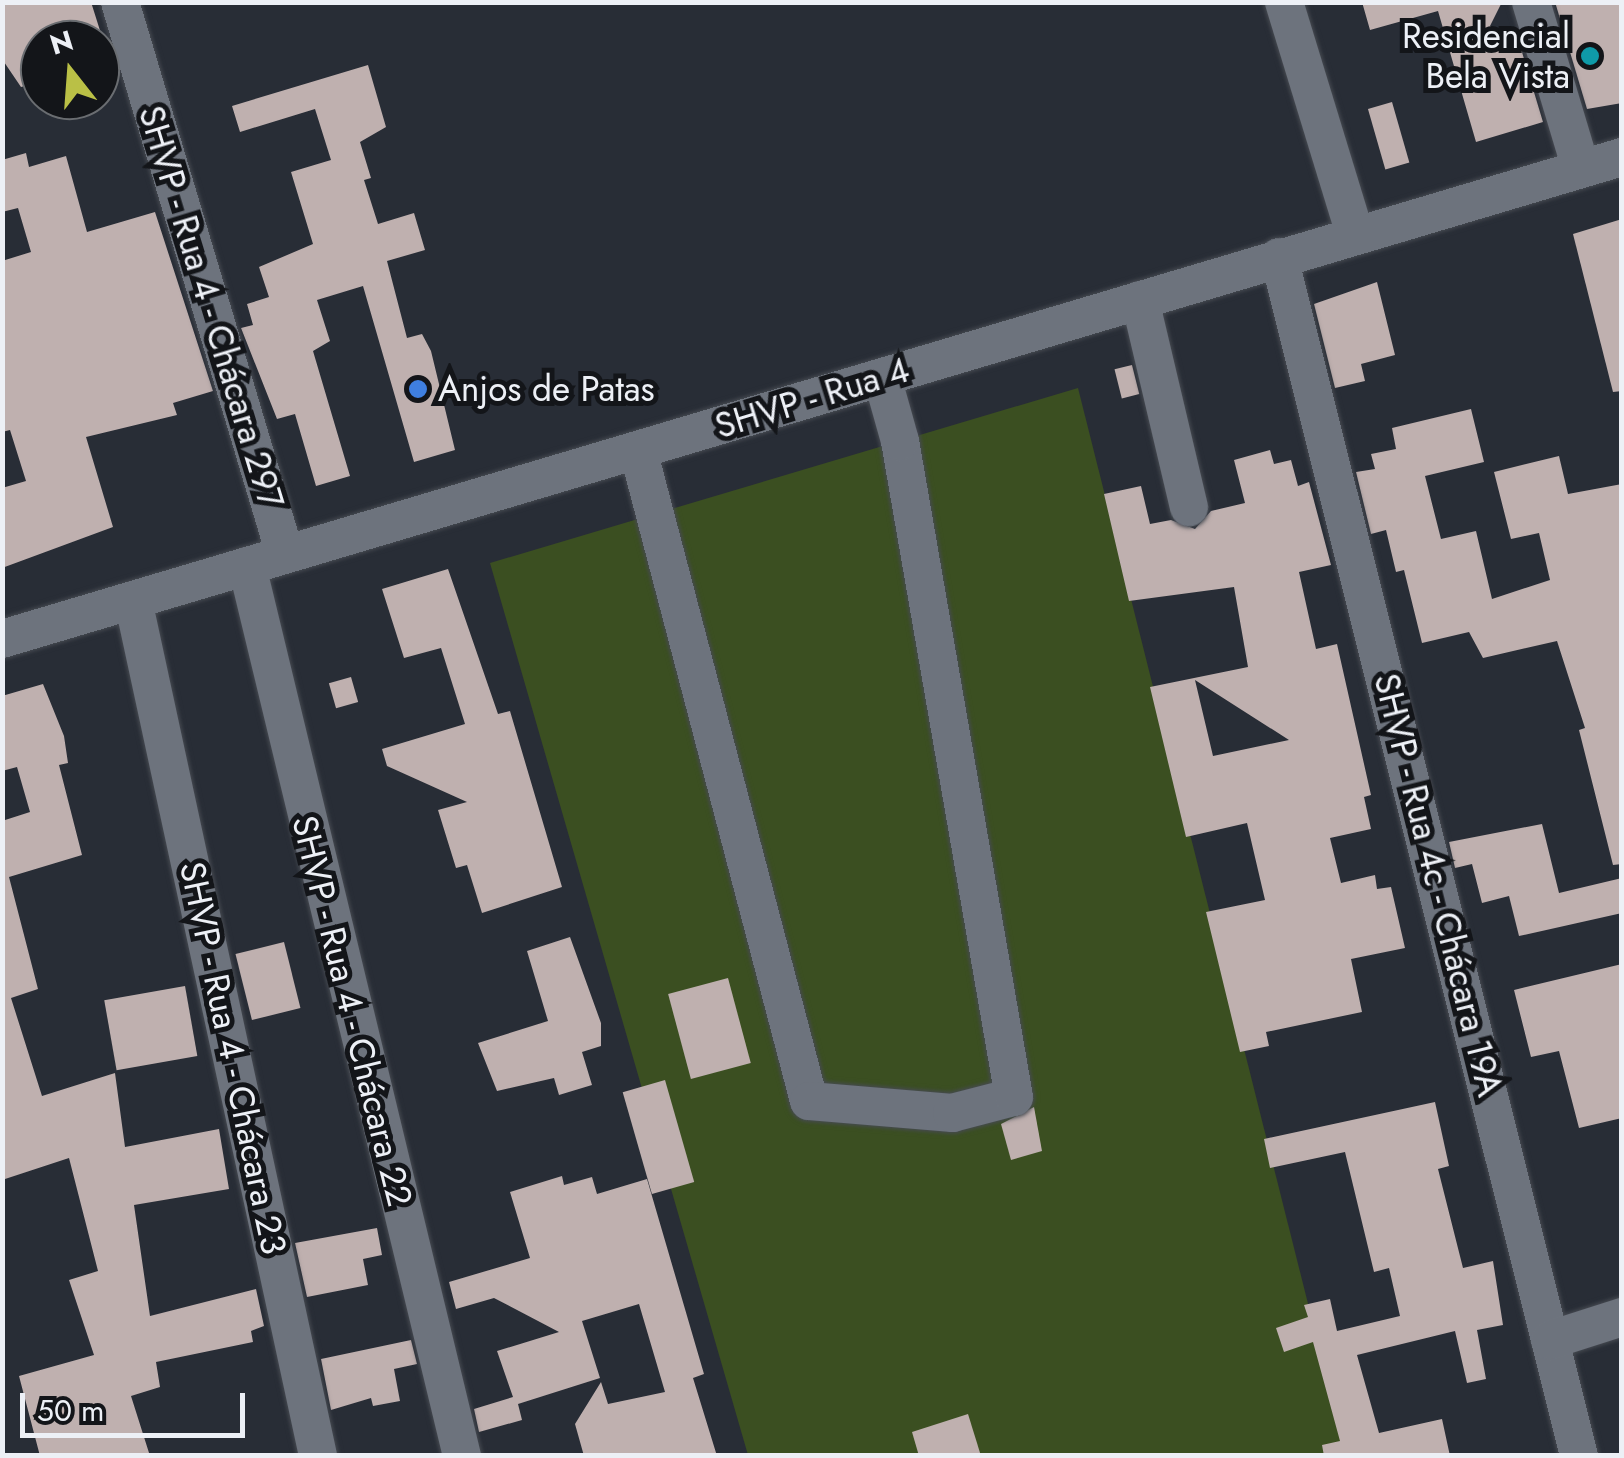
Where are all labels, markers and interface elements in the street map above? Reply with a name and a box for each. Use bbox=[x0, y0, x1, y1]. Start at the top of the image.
place label: Residencial Bela Vista bbox=[1402, 15, 1570, 97]
north arrow bbox=[20, 20, 120, 120]
text: N bbox=[45, 20, 78, 66]
marker: Residencial Bela Vista bbox=[1579, 45, 1601, 67]
street label: SHVP - Rua 4 - Chácara 297 bbox=[130, 101, 292, 513]
street label: SHVP - Rua 4 bbox=[710, 349, 914, 447]
place label: Anjos de Patas bbox=[438, 368, 655, 410]
marker: Anjos de Patas bbox=[407, 378, 429, 400]
street label: SHVP - Rua 4c - Chácara 19A bbox=[1365, 669, 1511, 1101]
street label: SHVP - Rua 4 - Chácara 22 bbox=[283, 811, 421, 1211]
street label: SHVP - Rua 4 - Chácara 23 bbox=[171, 858, 295, 1258]
scale bar bbox=[25, 1373, 250, 1435]
text: 50 m bbox=[37, 1389, 104, 1432]

